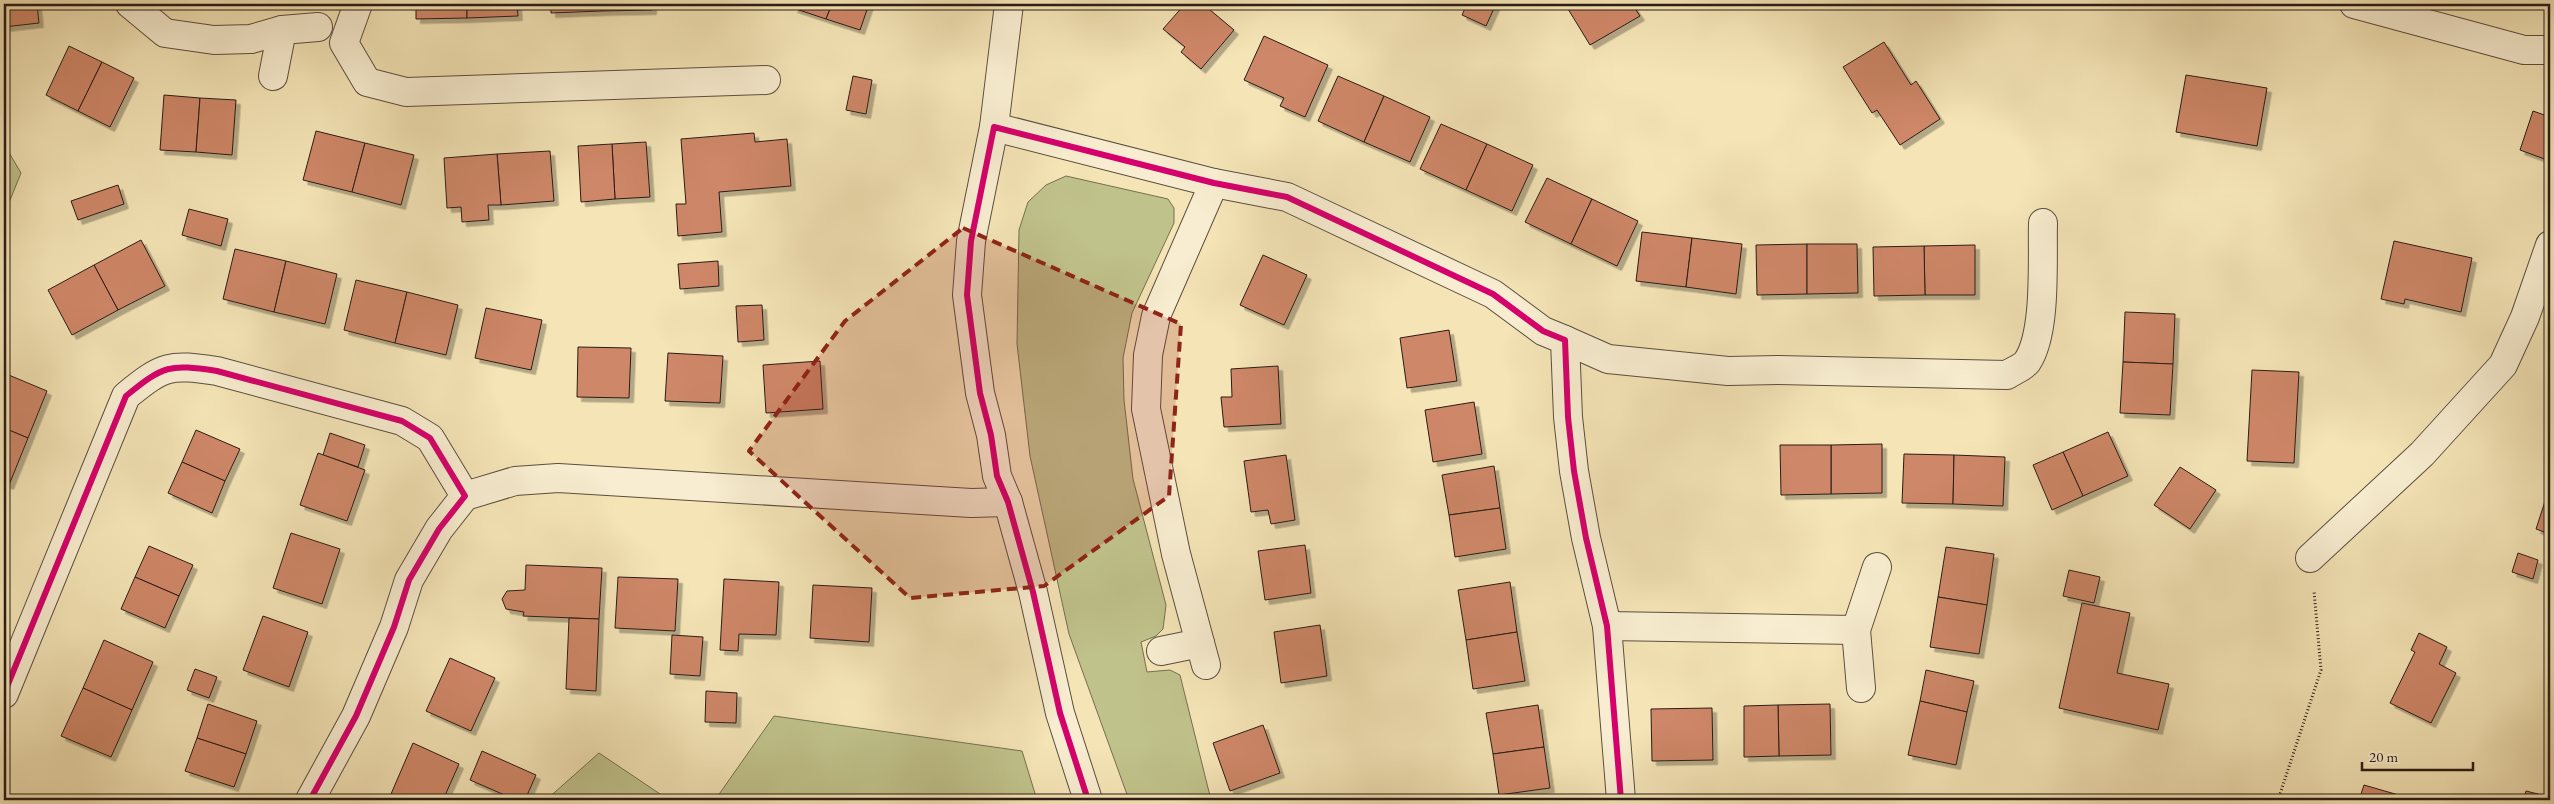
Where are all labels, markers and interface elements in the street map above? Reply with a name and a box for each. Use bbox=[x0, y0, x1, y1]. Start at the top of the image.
scale bar bbox=[2362, 739, 2473, 771]
text: 20 m bbox=[2369, 747, 2398, 766]

